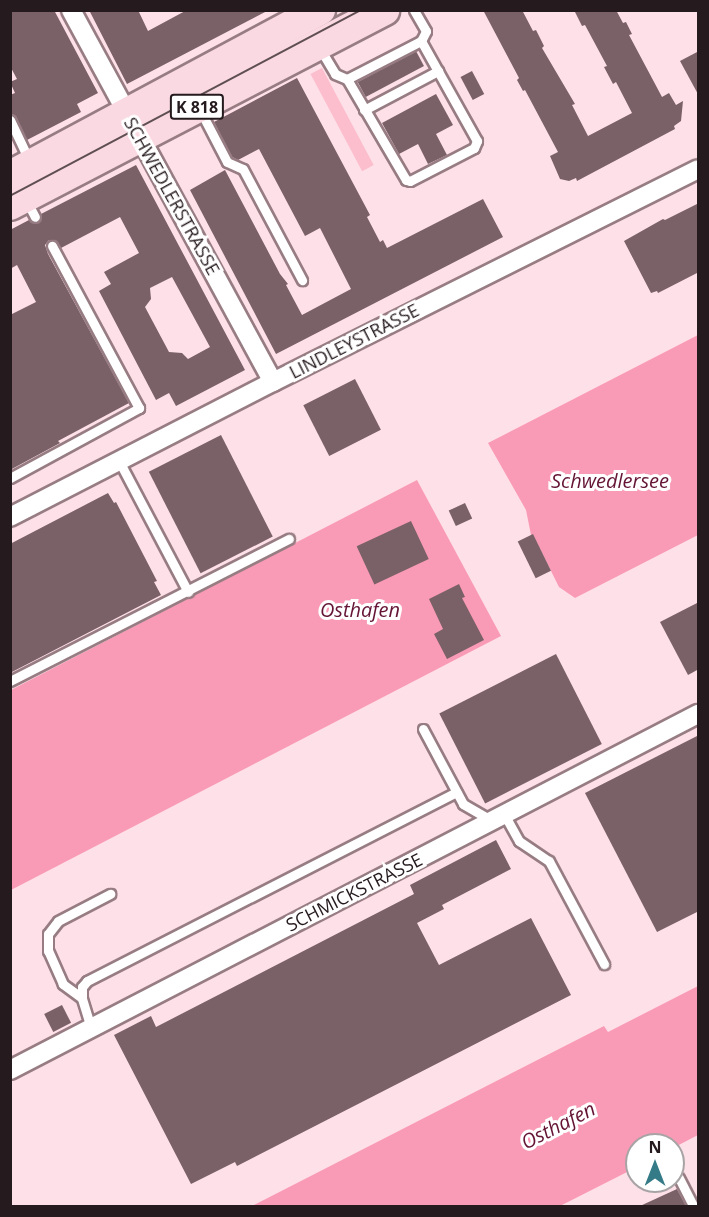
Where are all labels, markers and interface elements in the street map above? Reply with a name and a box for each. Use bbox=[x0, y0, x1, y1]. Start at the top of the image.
road number: K 818 bbox=[168, 94, 226, 120]
street label: SCHWEDLERSTRASSE bbox=[120, 113, 224, 279]
street label: LINDLEYSTRASSE bbox=[286, 299, 422, 383]
water label: Schwedlersee bbox=[551, 468, 669, 492]
water label: Osthafen bbox=[320, 597, 400, 621]
street label: SCHMICKSTRASSE bbox=[282, 848, 426, 936]
water label: Osthafen bbox=[517, 1096, 599, 1154]
north arrow bbox=[625, 1133, 685, 1193]
text: N bbox=[648, 1136, 662, 1158]

